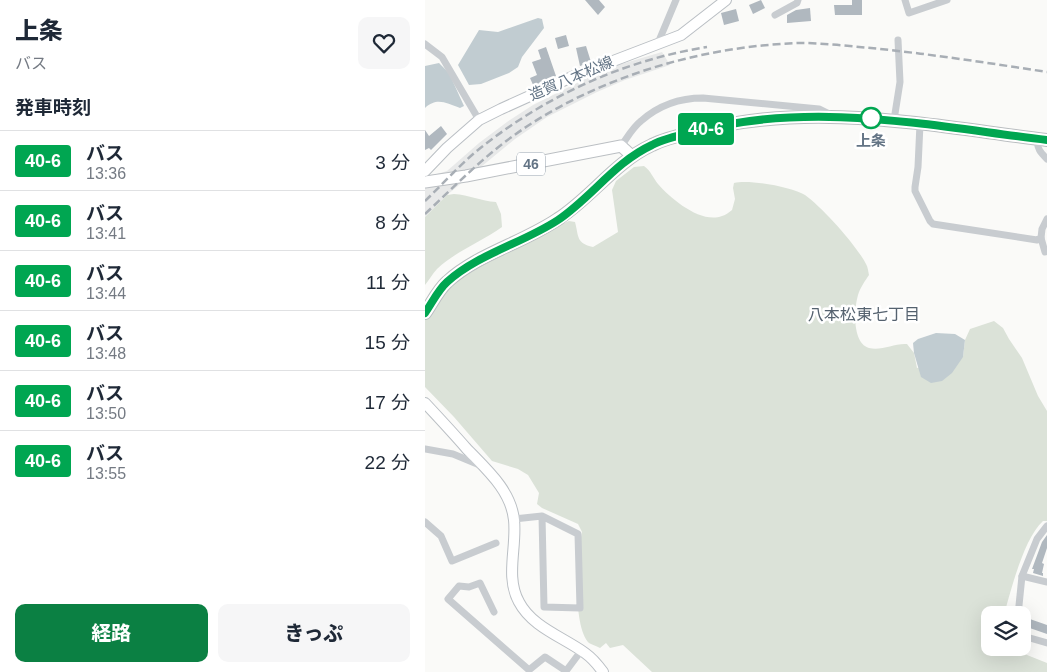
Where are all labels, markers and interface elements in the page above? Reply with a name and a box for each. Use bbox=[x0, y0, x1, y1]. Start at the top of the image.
text: 上条 bbox=[15, 17, 63, 44]
button: heart bbox=[358, 17, 410, 69]
street label: 造賀八本松線 bbox=[526, 53, 616, 103]
text: バス bbox=[15, 55, 47, 72]
text: 発車時刻 bbox=[15, 97, 91, 118]
marker: 上条 bbox=[860, 107, 882, 129]
line badge: 40-6 bbox=[671, 113, 741, 145]
text: 40-6 bbox=[688, 119, 724, 139]
place label: 上条 bbox=[856, 132, 886, 149]
text: バス bbox=[86, 143, 124, 164]
text: 40-6 bbox=[25, 151, 61, 171]
text: 3 分 bbox=[375, 152, 410, 173]
road number: 46 bbox=[517, 152, 545, 175]
text: 13:36 bbox=[86, 165, 126, 182]
text: バス bbox=[86, 203, 124, 224]
text: 40-6 bbox=[25, 211, 61, 231]
text: 8 分 bbox=[375, 212, 410, 233]
text: 13:41 bbox=[86, 225, 126, 242]
text: バス bbox=[86, 263, 124, 284]
text: 40-6 bbox=[25, 271, 61, 291]
text: 11 分 bbox=[366, 272, 410, 293]
text: 13:44 bbox=[86, 285, 126, 302]
district label: 八本松東七丁目 bbox=[808, 306, 920, 323]
text: バス bbox=[86, 323, 124, 344]
text: 40-6 bbox=[25, 331, 61, 351]
text: 15 分 bbox=[365, 332, 410, 353]
text: 13:48 bbox=[86, 345, 126, 362]
text: バス bbox=[86, 383, 124, 404]
text: 40-6 bbox=[25, 391, 61, 411]
text: 17 分 bbox=[365, 392, 410, 413]
text: 13:50 bbox=[86, 405, 126, 422]
text: バス bbox=[86, 443, 124, 464]
text: 40-6 bbox=[25, 451, 61, 471]
text: 22 分 bbox=[365, 452, 410, 473]
text: 13:55 bbox=[86, 465, 126, 482]
button: 経路 bbox=[15, 604, 208, 662]
button: きっぷ bbox=[218, 604, 410, 662]
map controls bbox=[981, 606, 1031, 656]
button: layers bbox=[981, 606, 1031, 656]

